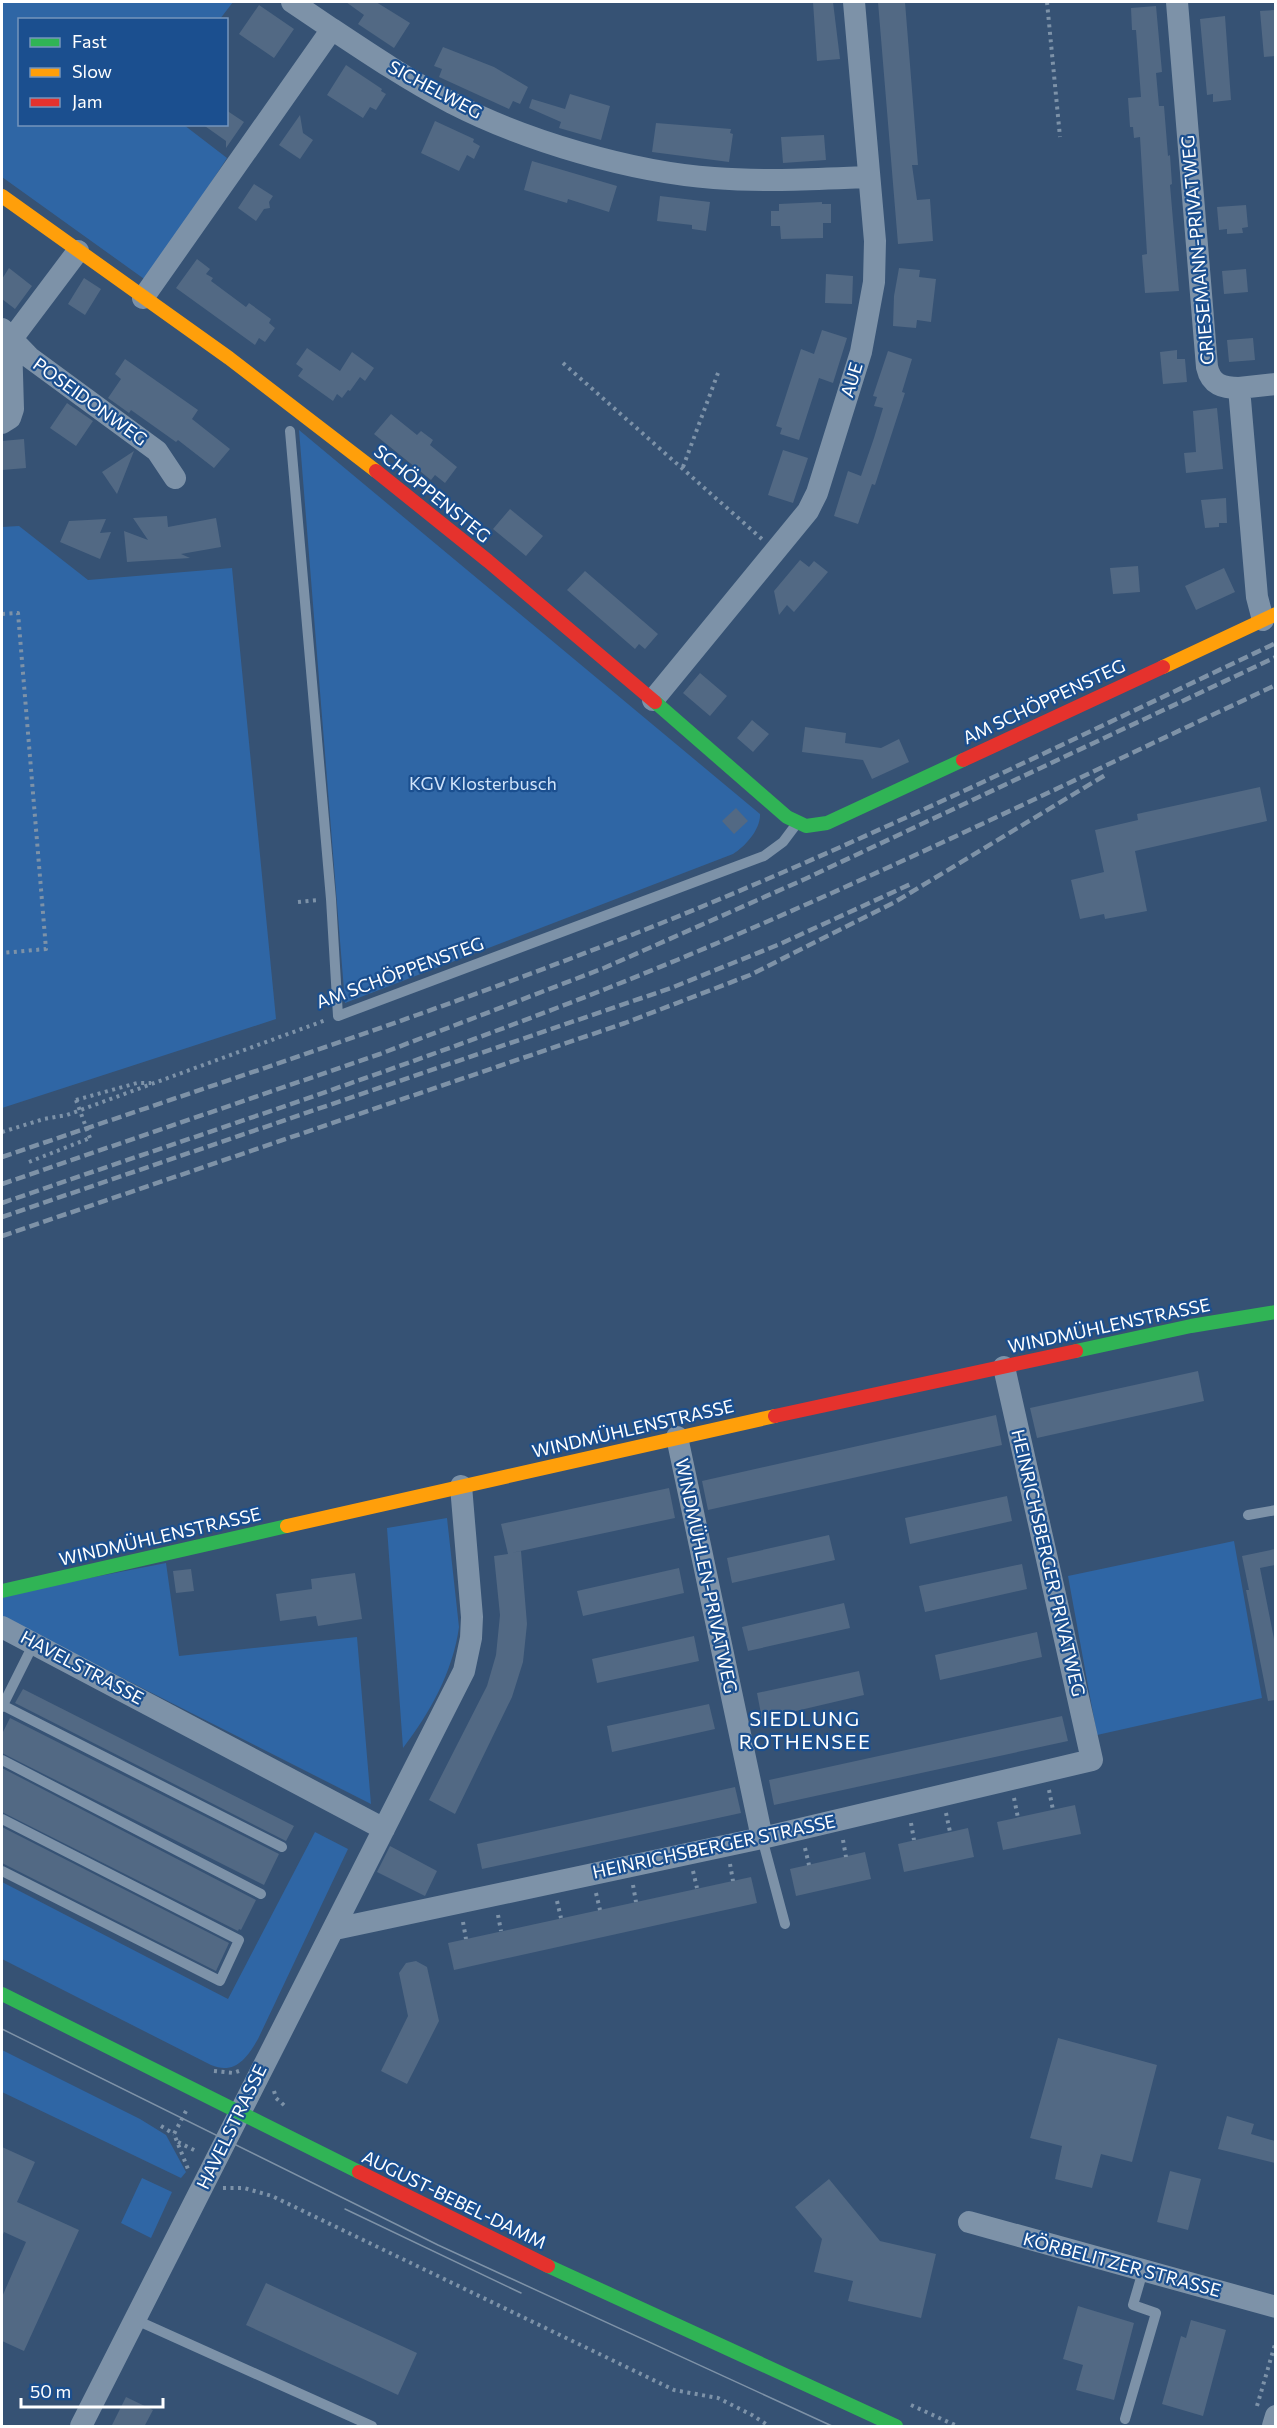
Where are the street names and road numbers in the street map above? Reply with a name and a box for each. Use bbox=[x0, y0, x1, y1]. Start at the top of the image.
street label: SICHELWEG bbox=[385, 55, 486, 123]
street label: GRIESEMANN-PRIVATWEG bbox=[1176, 134, 1218, 366]
street label: POSEIDONWEG bbox=[29, 352, 152, 450]
street label: AUE bbox=[835, 359, 867, 400]
street label: SCHÖPPENSTEG bbox=[370, 439, 495, 547]
street label: AM SCHÖPPENSTEG bbox=[959, 654, 1128, 748]
street label: AM SCHÖPPENSTEG bbox=[313, 931, 486, 1013]
street label: WINDMÜHLENSTRASSE bbox=[1006, 1293, 1212, 1357]
street label: WINDMÜHLENSTRASSE bbox=[530, 1394, 736, 1462]
street label: HEINRICHSBERGER PRIVATWEG bbox=[1007, 1427, 1090, 1699]
street label: WINDMÜHLEN-PRIVATWEG bbox=[671, 1456, 743, 1695]
street label: WINDMÜHLENSTRASSE bbox=[57, 1502, 263, 1570]
street label: HAVELSTRASSE bbox=[17, 1625, 148, 1709]
street label: HEINRICHSBERGER STRASSE bbox=[590, 1809, 837, 1883]
street label: HAVELSTRASSE bbox=[191, 2061, 271, 2193]
street label: AUGUST-BEBEL-DAMM bbox=[359, 2145, 550, 2253]
street label: KÖRBELITZER STRASSE bbox=[1021, 2227, 1224, 2301]

